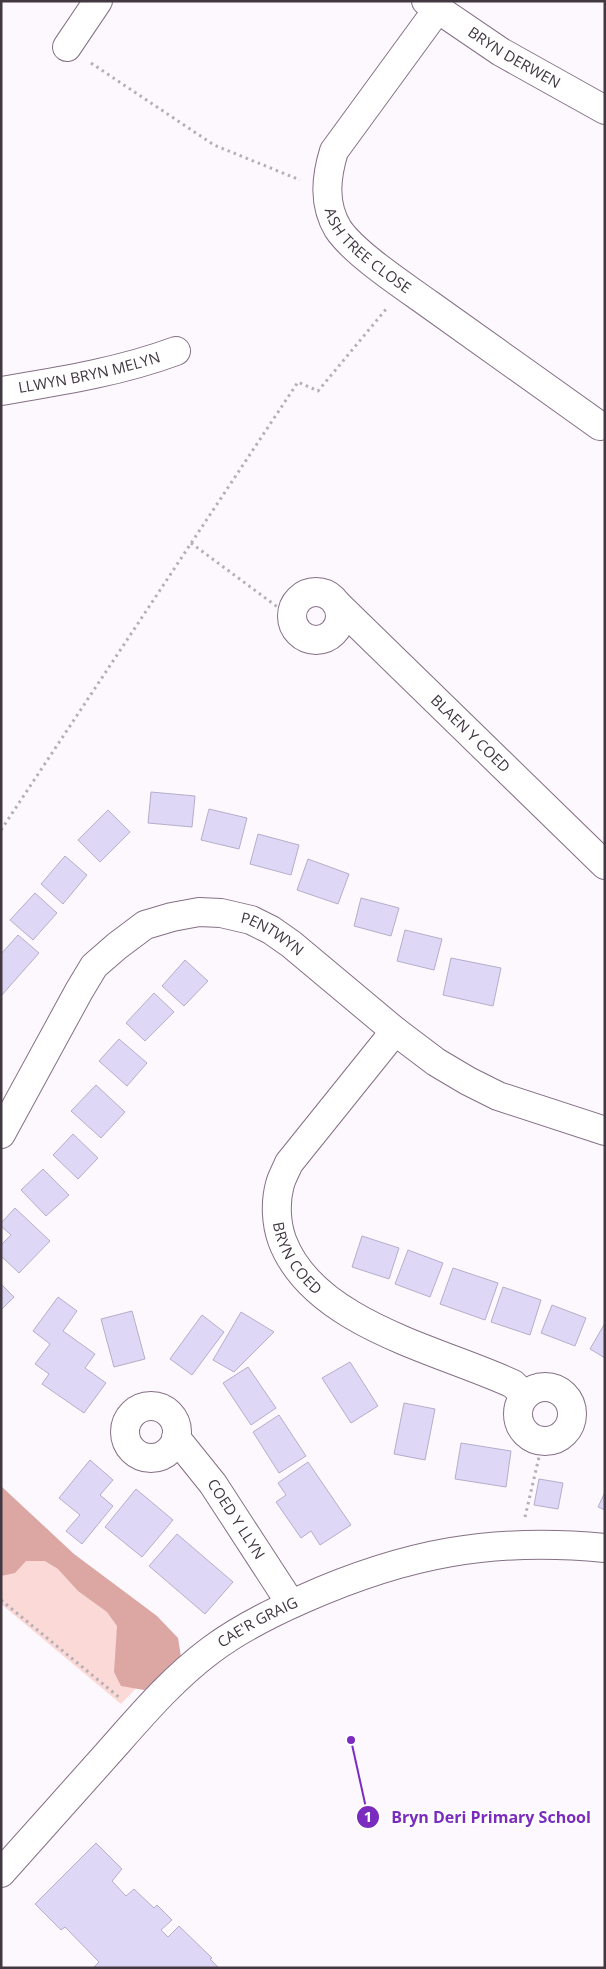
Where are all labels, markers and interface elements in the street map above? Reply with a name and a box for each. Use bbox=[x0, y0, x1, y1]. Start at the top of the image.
street label: BRYN DERWEN bbox=[465, 22, 565, 92]
street label: ASH TREE CLOSE bbox=[321, 205, 415, 297]
street label: LLWYN BRYN MELYN bbox=[16, 346, 162, 397]
street label: BLAEN Y COED bbox=[427, 690, 515, 776]
street label: PENTWYN bbox=[239, 907, 308, 960]
street label: BRYN COED bbox=[269, 1220, 327, 1298]
street label: COED Y LLYN bbox=[203, 1475, 270, 1563]
street label: CAE'R GRAIG bbox=[213, 1592, 300, 1652]
callout: Bryn Deri Primary School bbox=[356, 1802, 601, 1833]
text: 1 bbox=[364, 1806, 372, 1826]
text: Bryn Deri Primary School bbox=[391, 1806, 591, 1828]

